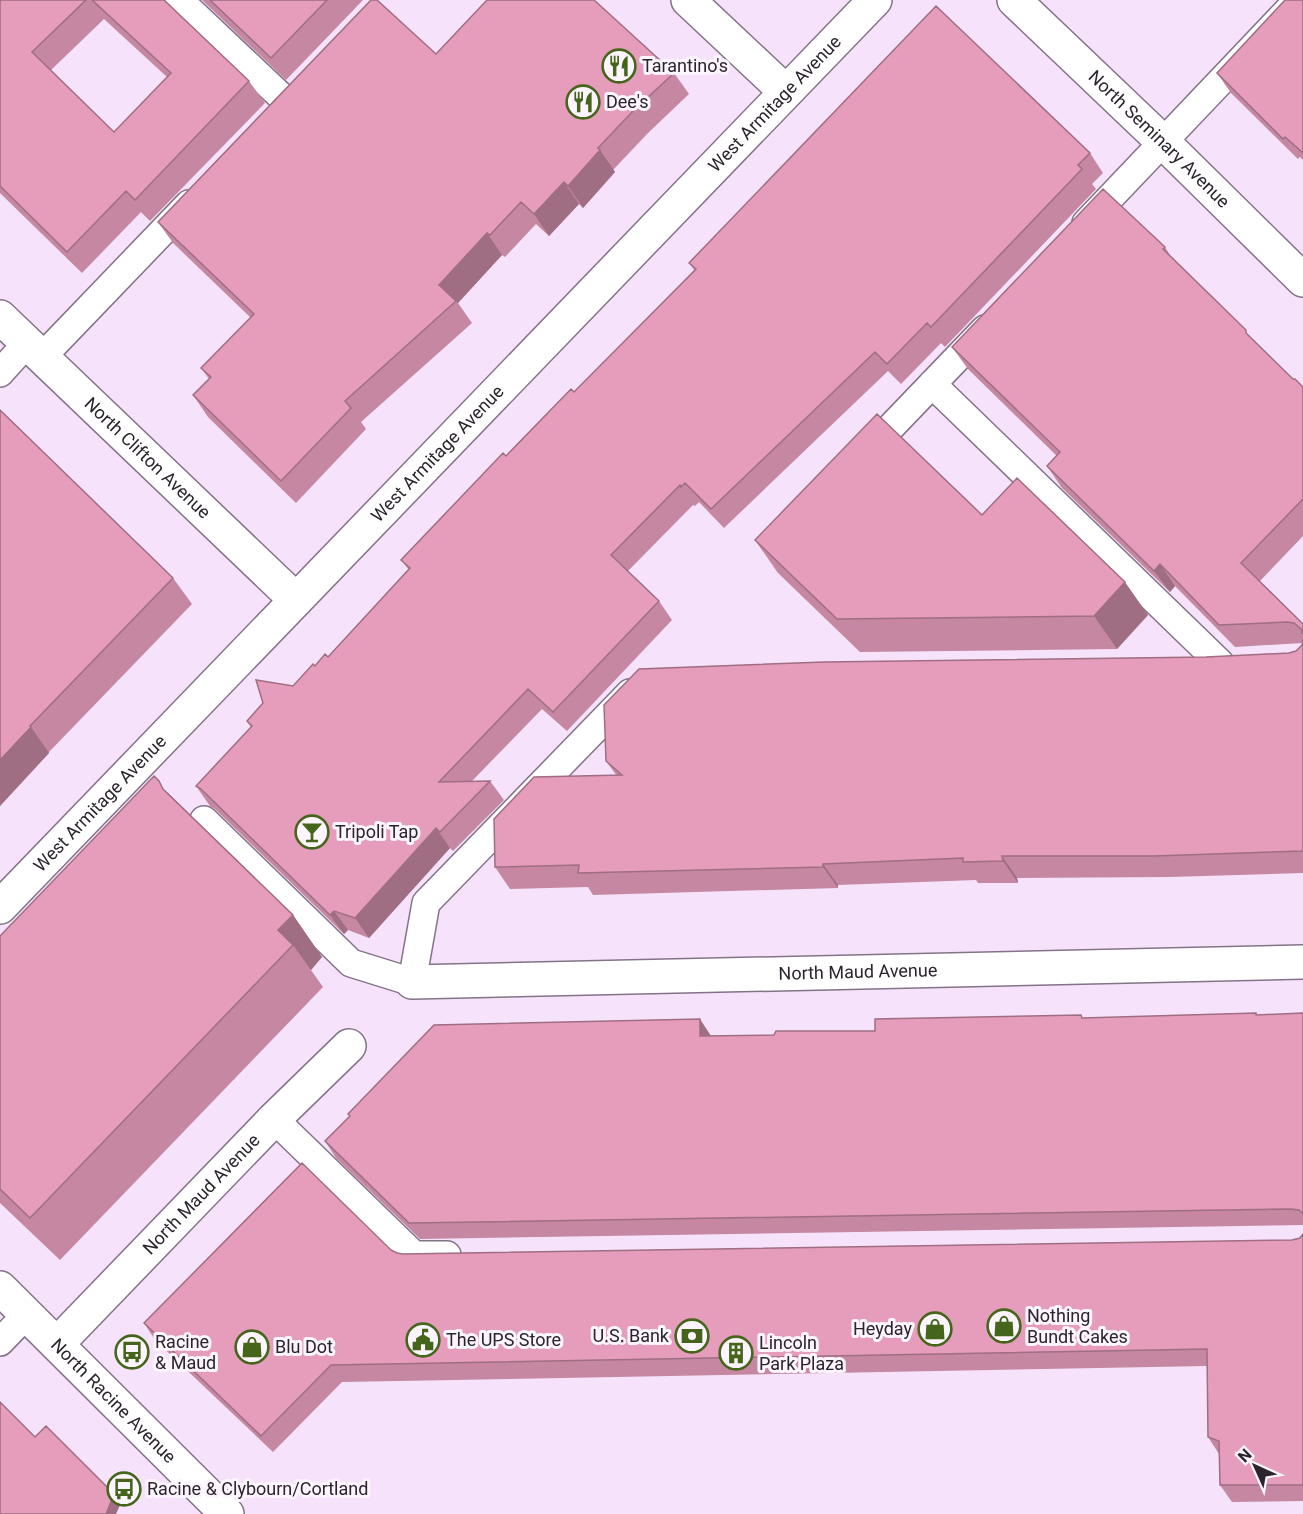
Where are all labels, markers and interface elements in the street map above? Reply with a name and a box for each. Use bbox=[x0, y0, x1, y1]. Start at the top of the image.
street label: West Armitage Avenue bbox=[704, 31, 845, 176]
restaurant icon: Tarantino's bbox=[601, 48, 637, 84]
place label: Tarantino's bbox=[642, 55, 728, 76]
street label: North Seminary Avenue bbox=[1084, 66, 1234, 212]
restaurant icon: Dee's bbox=[565, 84, 601, 120]
place label: Dee's bbox=[606, 91, 649, 112]
street label: West Armitage Avenue bbox=[366, 381, 508, 526]
street label: North Clifton Avenue bbox=[81, 393, 215, 523]
street label: West Armitage Avenue bbox=[29, 730, 170, 876]
bar icon: Tripoli Tap bbox=[294, 814, 330, 850]
place label: Tripoli Tap bbox=[335, 821, 418, 842]
street label: North Maud Avenue bbox=[778, 959, 938, 984]
street label: North Maud Avenue bbox=[138, 1129, 264, 1258]
place label: Nothing Bundt Cakes bbox=[1027, 1305, 1128, 1347]
shop icon: Nothing Bundt Cakes bbox=[986, 1308, 1022, 1344]
shop icon: Heyday bbox=[917, 1311, 953, 1347]
bank icon: U.S. Bank bbox=[674, 1318, 710, 1354]
place label: Heyday bbox=[853, 1318, 912, 1339]
public building icon: The UPS Store bbox=[405, 1322, 441, 1358]
place label: U.S. Bank bbox=[593, 1325, 670, 1346]
shop icon: Blu Dot bbox=[234, 1329, 270, 1365]
place label: The UPS Store bbox=[446, 1329, 561, 1350]
place label: Racine & Maud bbox=[155, 1331, 216, 1373]
place label: Lincoln Park Plaza bbox=[759, 1332, 844, 1374]
street label: North Racine Avenue bbox=[47, 1334, 181, 1467]
bus stop icon: Racine & Maud bbox=[114, 1334, 150, 1370]
building icon: Lincoln Park Plaza bbox=[718, 1335, 754, 1371]
place label: Blu Dot bbox=[275, 1336, 333, 1357]
north arrow bbox=[1225, 1436, 1285, 1496]
text: N bbox=[1234, 1445, 1255, 1466]
bus stop icon: Racine & Clybourn/Cortland bbox=[106, 1471, 142, 1507]
place label: Racine & Clybourn/Cortland bbox=[147, 1478, 368, 1499]

